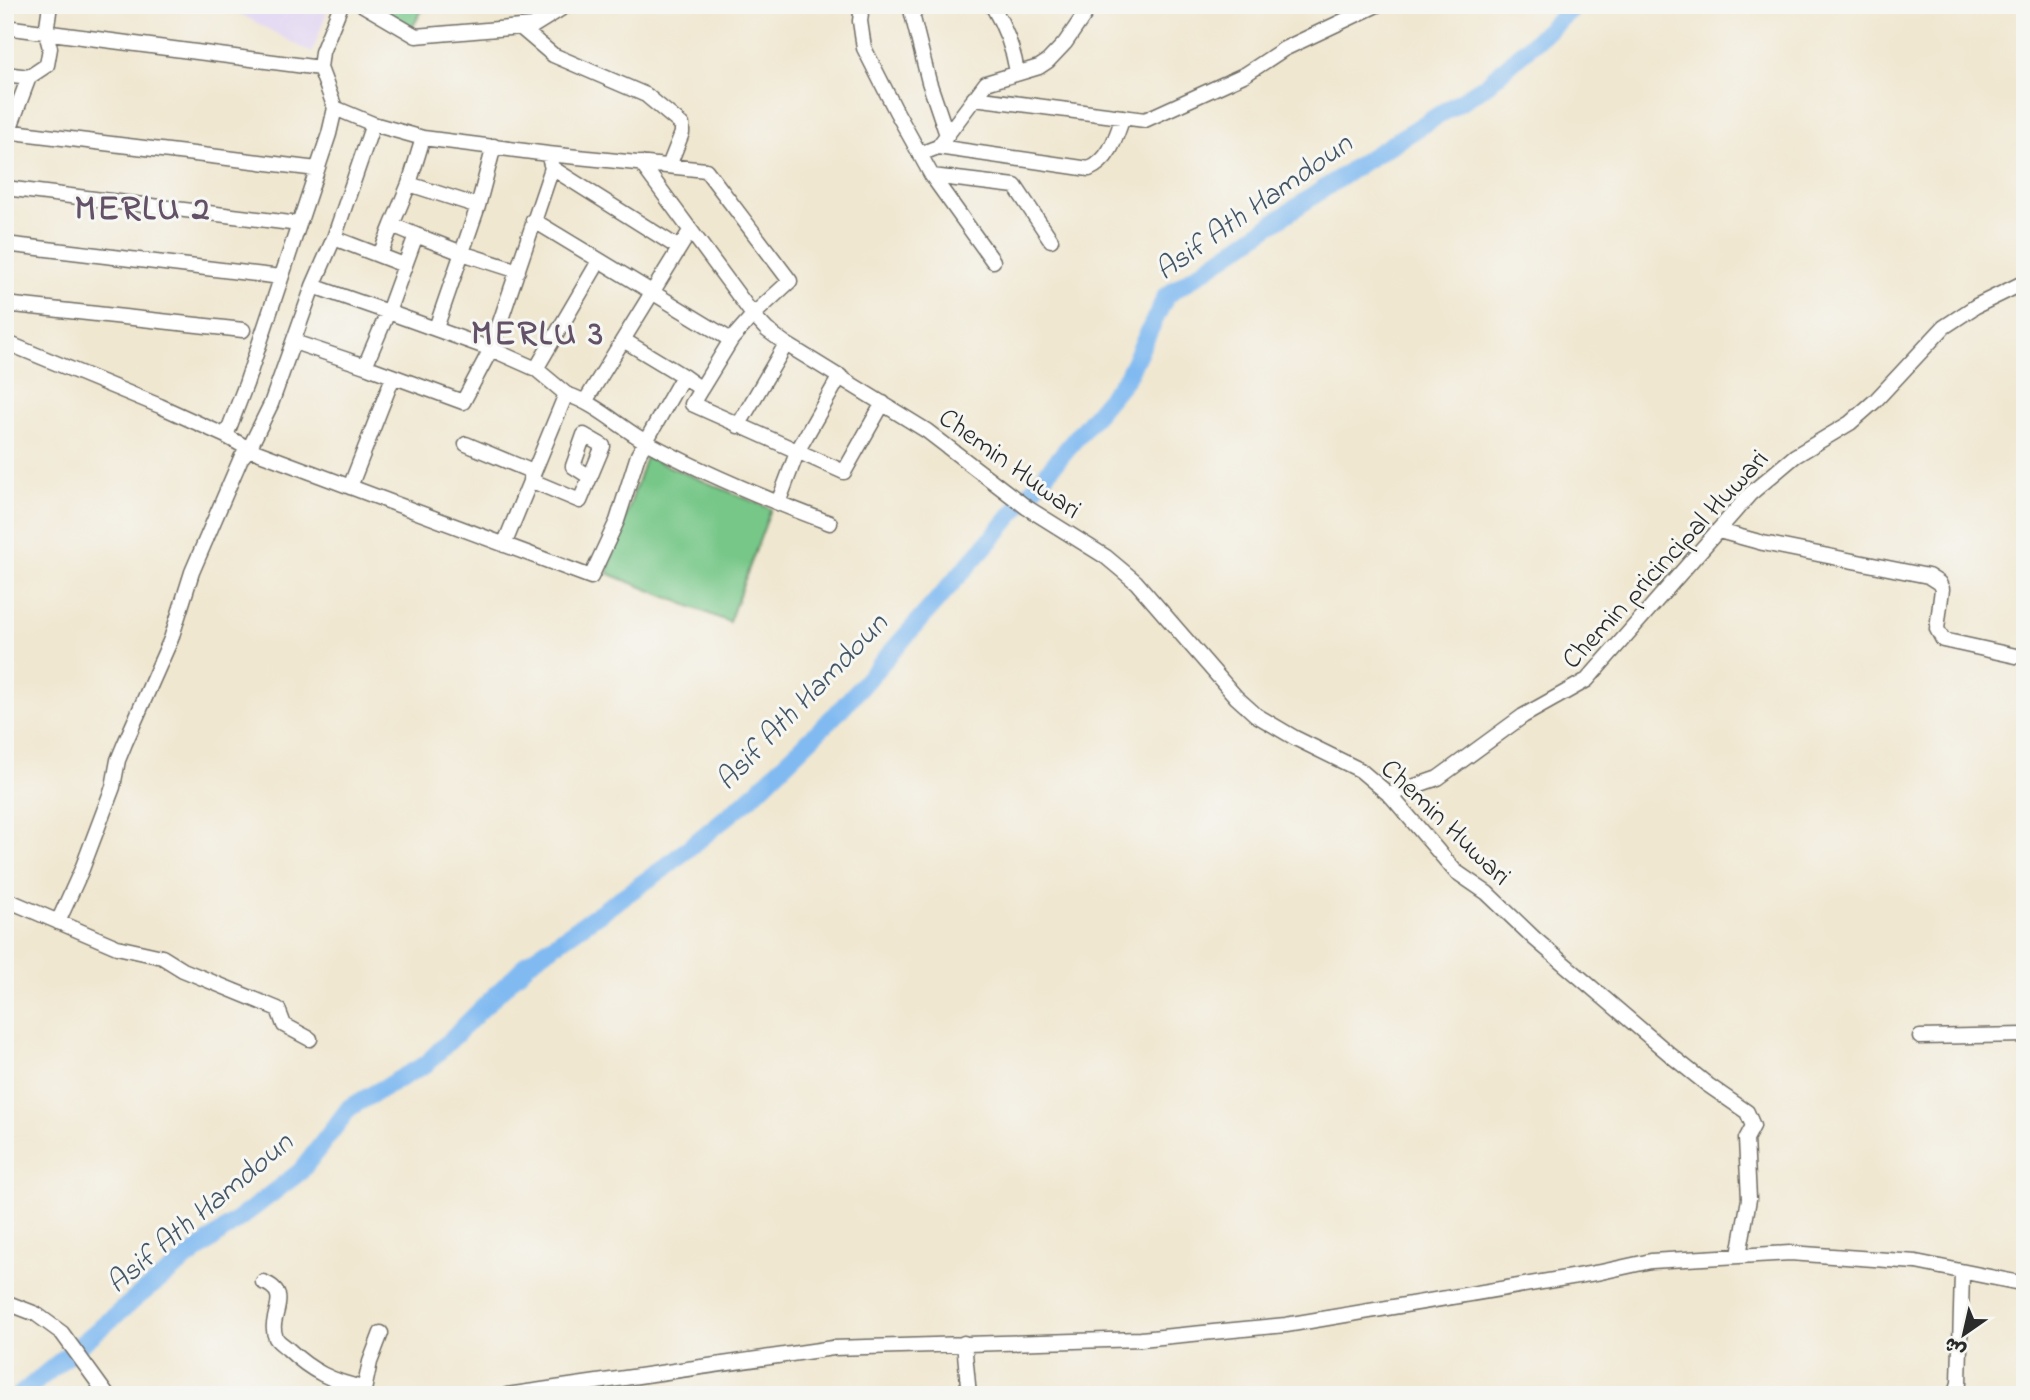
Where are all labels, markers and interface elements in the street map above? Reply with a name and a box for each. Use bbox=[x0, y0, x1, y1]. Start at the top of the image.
water label: Asif Ath Hamdoun bbox=[1147, 123, 1363, 293]
district label: MERLU 2 bbox=[74, 185, 212, 236]
district label: MERLU 3 bbox=[471, 310, 605, 361]
street label: Chemin Huwari bbox=[929, 399, 1089, 531]
street label: Chemin pricincipal Huwari bbox=[1553, 441, 1780, 680]
water label: Asif Ath Hamdoun bbox=[707, 603, 900, 802]
street label: Chemin Huwari bbox=[1370, 750, 1519, 897]
water label: Asif Ath Hamdoun bbox=[98, 1122, 305, 1306]
north arrow bbox=[1928, 1298, 1998, 1368]
text: ش bbox=[1940, 1329, 1972, 1363]

